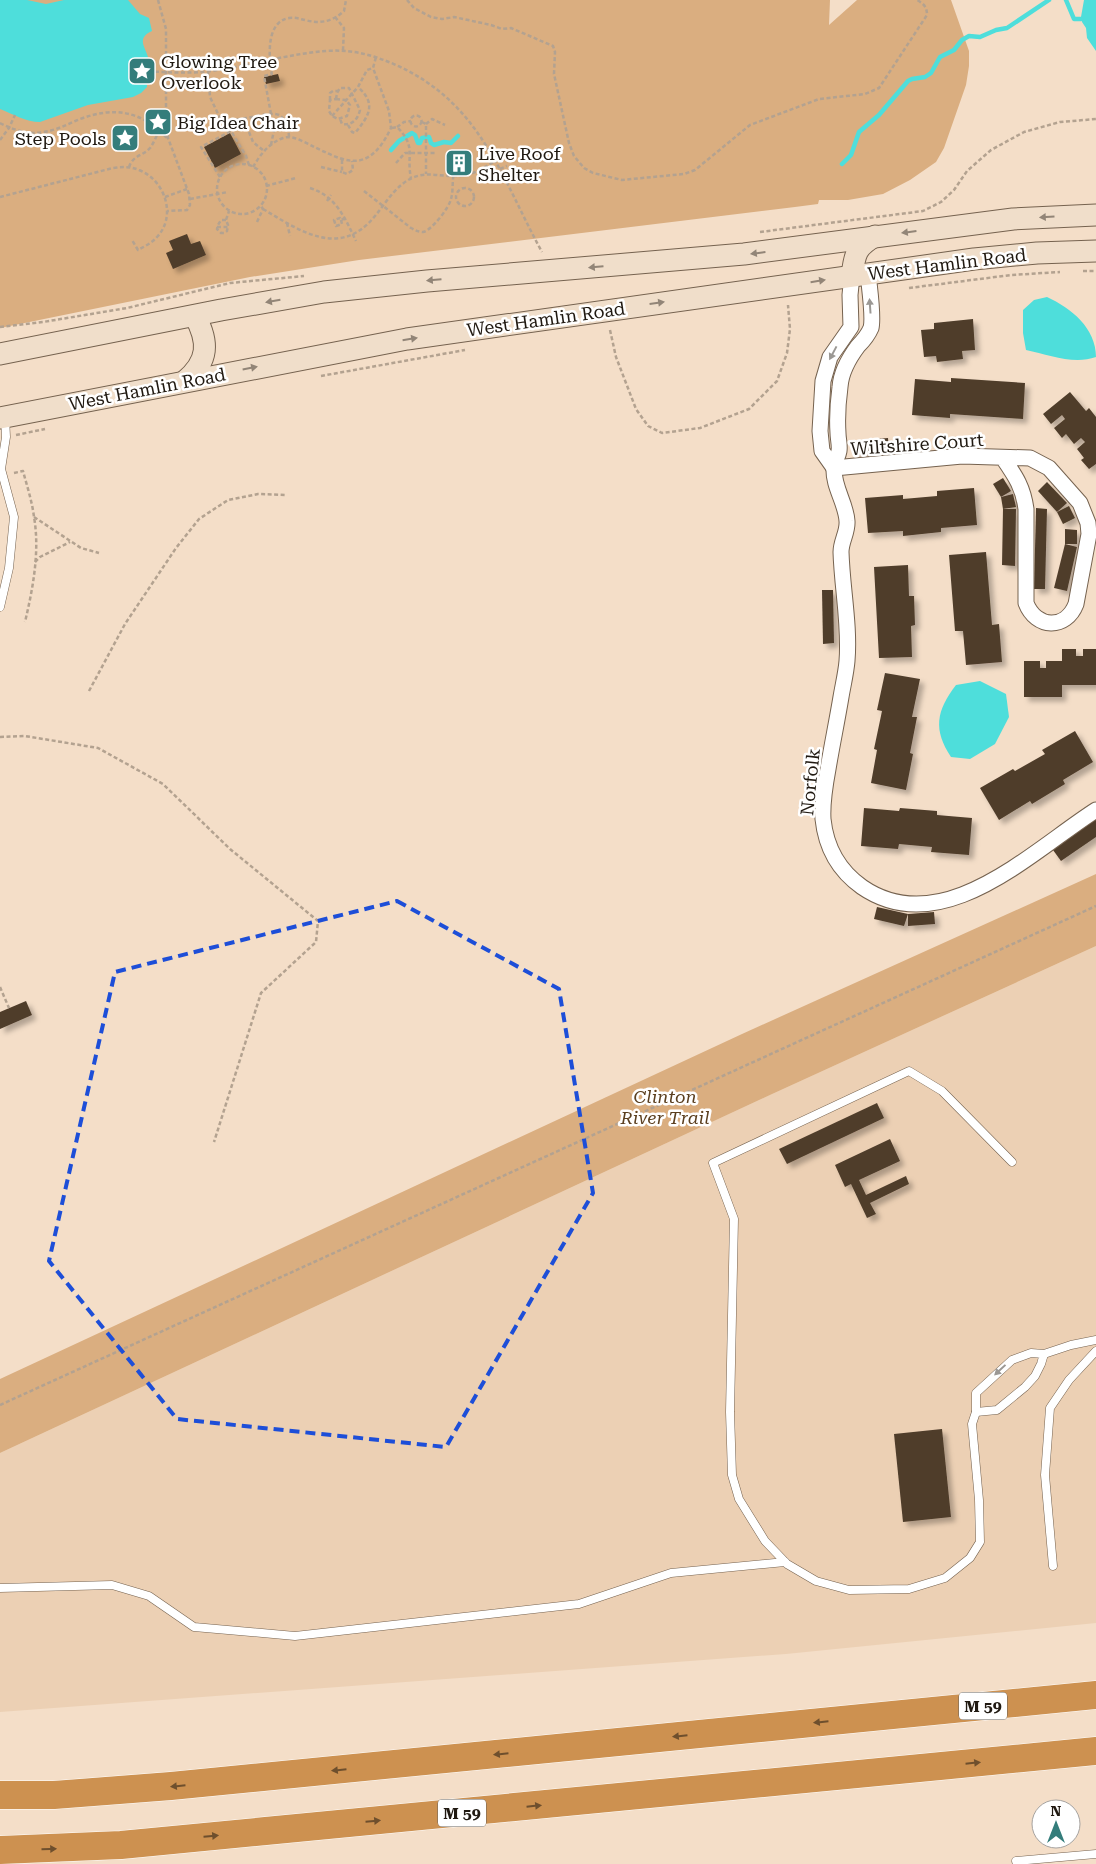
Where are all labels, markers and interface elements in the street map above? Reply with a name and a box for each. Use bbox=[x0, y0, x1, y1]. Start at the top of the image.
place label: Glowing Tree Overlook bbox=[161, 51, 277, 93]
place icon: Glowing Tree Overlook bbox=[127, 56, 157, 86]
place icon: Big Idea Chair bbox=[143, 107, 173, 137]
place label: Big Idea Chair bbox=[177, 112, 299, 133]
place icon: Step Pools bbox=[110, 123, 140, 153]
place label: Step Pools bbox=[15, 128, 106, 149]
place label: Live Roof Shelter bbox=[478, 143, 562, 185]
building icon: Live Roof Shelter bbox=[444, 148, 474, 178]
one-way arrow bbox=[1039, 213, 1055, 221]
one-way arrow bbox=[901, 228, 917, 236]
street label: West Hamlin Road bbox=[867, 244, 1028, 284]
one-way arrow bbox=[749, 249, 765, 257]
one-way arrow bbox=[587, 263, 603, 271]
one-way arrow bbox=[811, 276, 827, 284]
one-way arrow bbox=[425, 277, 441, 285]
one-way arrow bbox=[264, 297, 280, 305]
street label: West Hamlin Road bbox=[466, 297, 627, 341]
one-way arrow bbox=[866, 297, 874, 313]
one-way arrow bbox=[650, 299, 666, 307]
one-way arrow bbox=[402, 334, 418, 342]
one-way arrow bbox=[828, 346, 837, 359]
street label: West Hamlin Road bbox=[67, 363, 228, 415]
one-way arrow bbox=[242, 364, 258, 372]
street label: Wiltshire Court bbox=[850, 429, 985, 459]
street label: Norfolk bbox=[796, 747, 824, 817]
park label: Clinton River Trail bbox=[619, 1086, 710, 1128]
one-way arrow bbox=[994, 1365, 1007, 1376]
road number: M 59 bbox=[959, 1692, 1007, 1720]
one-way arrow bbox=[813, 1718, 829, 1726]
one-way arrow bbox=[672, 1732, 688, 1740]
one-way arrow bbox=[493, 1750, 509, 1758]
one-way arrow bbox=[965, 1758, 981, 1766]
one-way arrow bbox=[331, 1766, 347, 1774]
one-way arrow bbox=[169, 1782, 185, 1790]
north arrow bbox=[1031, 1799, 1081, 1849]
road number: M 59 bbox=[438, 1800, 486, 1826]
one-way arrow bbox=[527, 1801, 543, 1809]
text: N bbox=[1051, 1803, 1062, 1819]
one-way arrow bbox=[365, 1817, 381, 1825]
one-way arrow bbox=[203, 1832, 219, 1840]
one-way arrow bbox=[41, 1844, 57, 1852]

